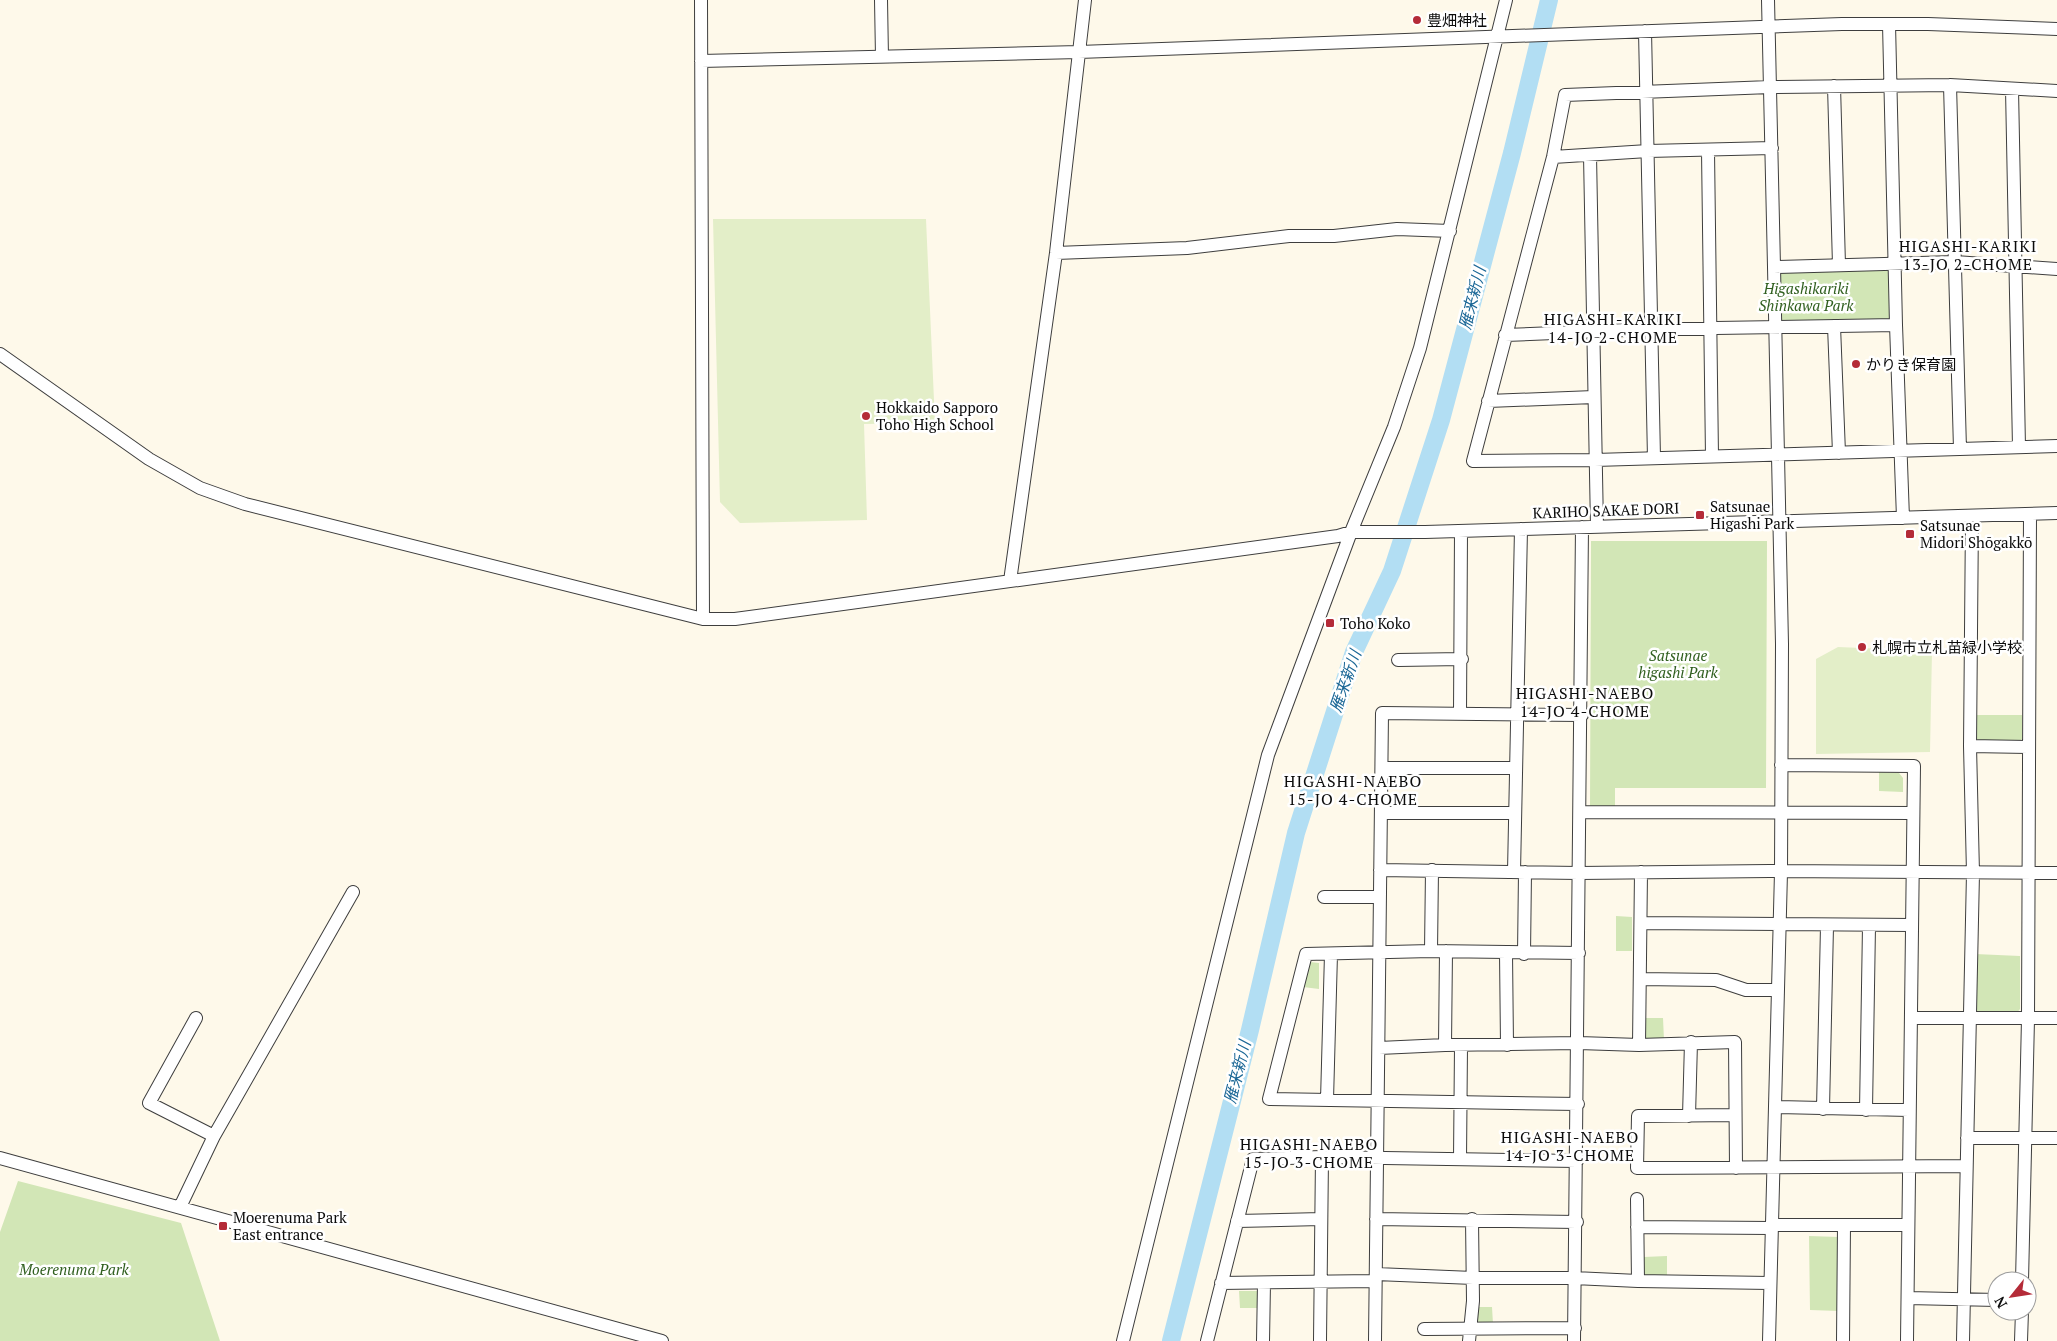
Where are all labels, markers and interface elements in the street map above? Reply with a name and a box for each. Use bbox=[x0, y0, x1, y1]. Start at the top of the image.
place label: 豊畑神社 bbox=[1427, 10, 1487, 30]
marker: 豊畑神社 bbox=[1411, 14, 1423, 26]
district label: HIGASHI-KARIKI 13-JO 2-CHOME bbox=[1899, 235, 2037, 275]
water label: 雁来新川 bbox=[1454, 262, 1491, 332]
park label: Higashikariki Shinkawa Park bbox=[1758, 278, 1854, 315]
district label: HIGASHI-KARIKI 14-JO 2-CHOME bbox=[1544, 308, 1682, 348]
place label: かりき保育園 bbox=[1866, 354, 1956, 374]
marker: かりき保育園 bbox=[1850, 358, 1862, 370]
place label: Hokkaido Sapporo Toho High School bbox=[876, 397, 998, 434]
marker: Hokkaido Sapporo Toho High School bbox=[860, 410, 872, 422]
place label: Satsunae Higashi Park bbox=[1710, 496, 1795, 533]
street label: KARIHO SAKAE DORI bbox=[1532, 497, 1680, 523]
marker: Satsunae Higashi Park bbox=[1694, 509, 1706, 521]
place label: Satsunae Midori Shōgakkō bbox=[1920, 515, 2032, 552]
marker: Satsunae Midori Shōgakkō bbox=[1904, 528, 1916, 540]
place label: Toho Koko bbox=[1340, 613, 1411, 633]
marker: Toho Koko bbox=[1324, 617, 1336, 629]
place label: 札幌市立札苗緑小学校 bbox=[1872, 637, 2022, 657]
marker: 札幌市立札苗緑小学校 bbox=[1856, 641, 1868, 653]
water label: 雁来新川 bbox=[1324, 645, 1366, 715]
park label: Satsunae higashi Park bbox=[1638, 645, 1719, 682]
district label: HIGASHI-NAEBO 14-JO 4-CHOME bbox=[1516, 682, 1654, 722]
district label: HIGASHI-NAEBO 15-JO 4-CHOME bbox=[1284, 770, 1422, 810]
water label: 雁来新川 bbox=[1219, 1036, 1256, 1106]
district label: HIGASHI-NAEBO 14-JO 3-CHOME bbox=[1501, 1126, 1639, 1166]
district label: HIGASHI-NAEBO 15-JO 3-CHOME bbox=[1240, 1133, 1378, 1173]
place label: Moerenuma Park East entrance bbox=[233, 1207, 347, 1244]
marker: Moerenuma Park East entrance bbox=[217, 1220, 229, 1232]
park label: Moerenuma Park bbox=[18, 1259, 130, 1279]
north arrow bbox=[1987, 1271, 2037, 1321]
text: N bbox=[1989, 1293, 2011, 1312]

